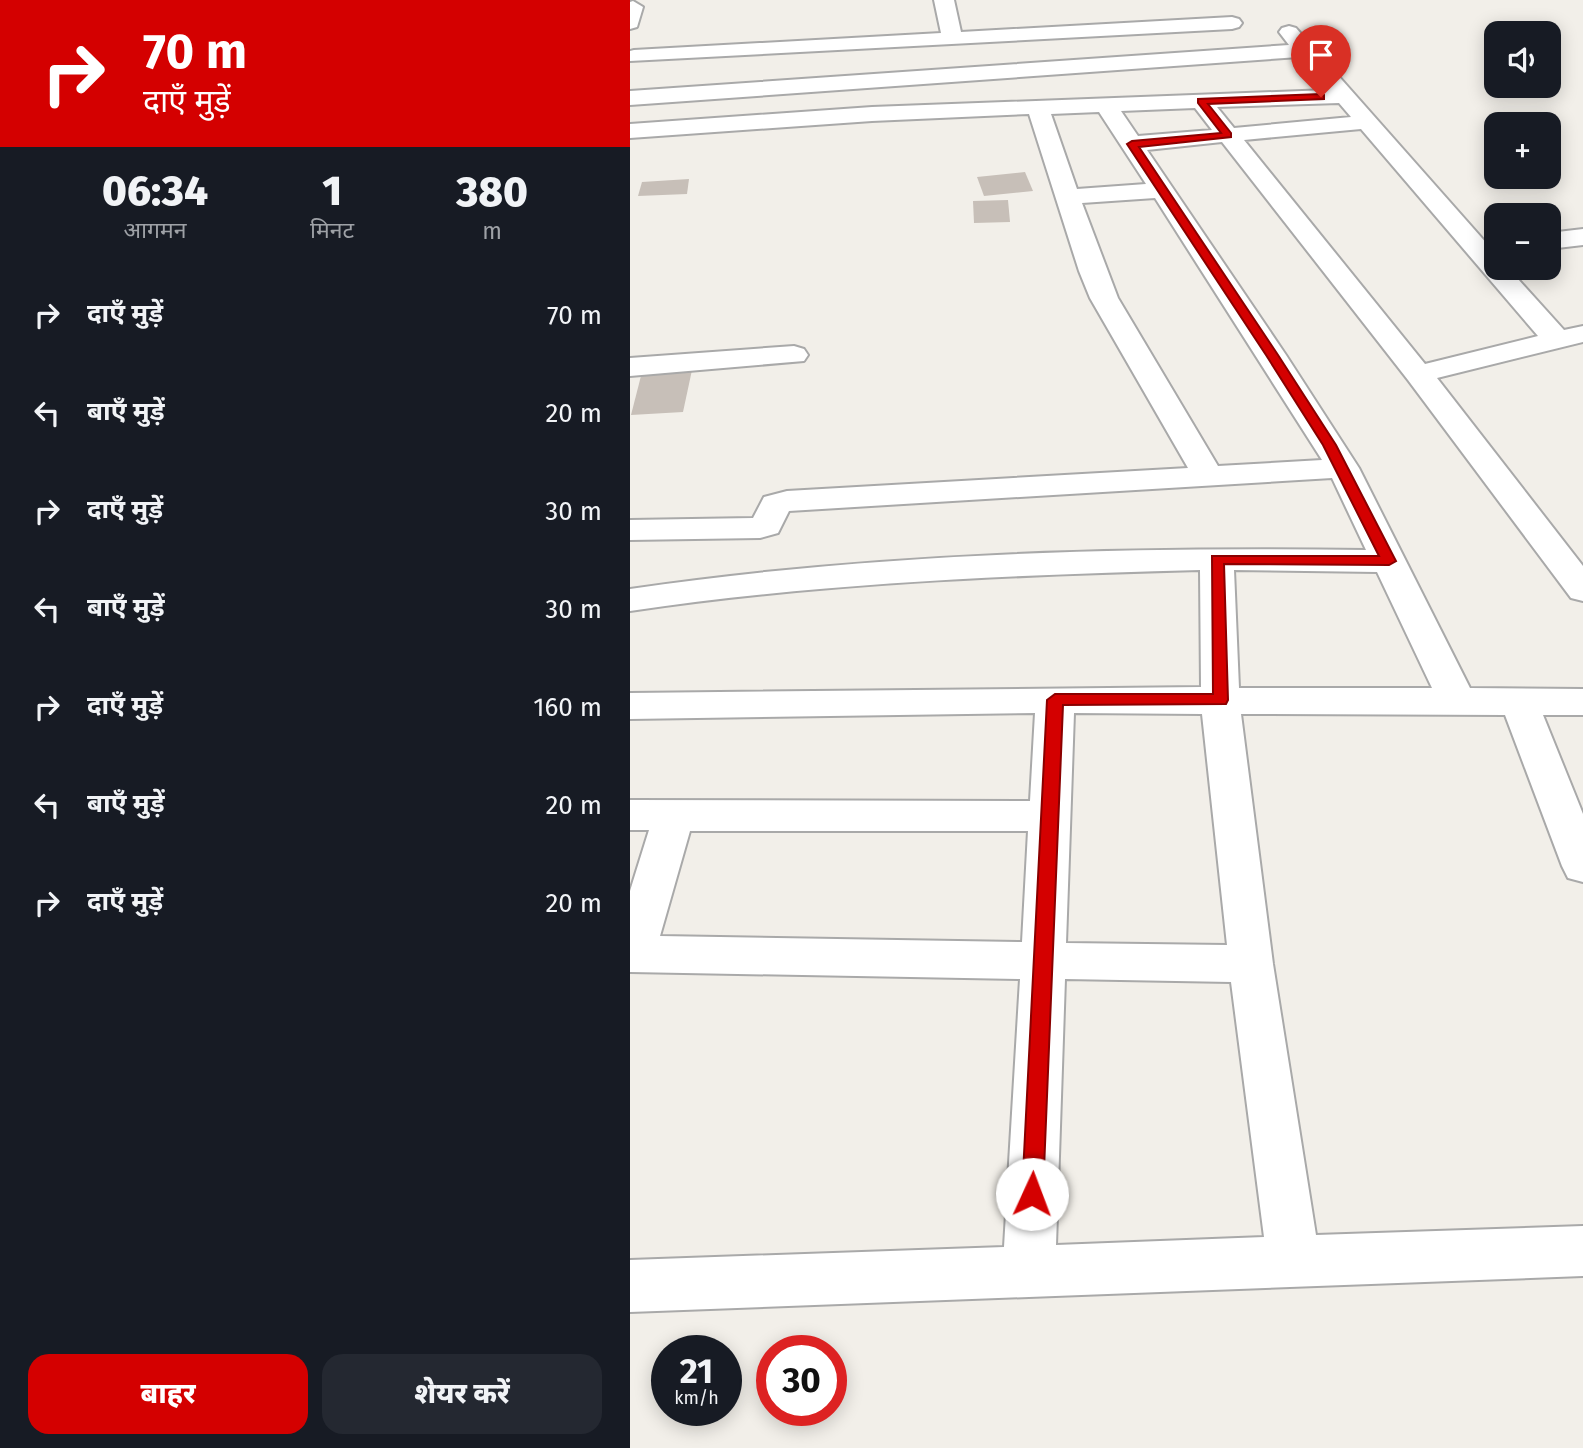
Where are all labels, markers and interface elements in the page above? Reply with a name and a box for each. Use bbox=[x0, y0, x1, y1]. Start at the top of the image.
map controls bbox=[1484, 21, 1561, 280]
button: sound bbox=[1484, 21, 1561, 98]
text: 70 m bbox=[143, 22, 247, 81]
pin bbox=[1291, 25, 1351, 97]
icon: right bbox=[28, 28, 119, 119]
icon: arrive bbox=[1302, 36, 1340, 74]
text: दाएँ मुड़ें bbox=[143, 82, 231, 120]
button: + bbox=[1484, 112, 1561, 189]
text: 06:34 bbox=[102, 166, 208, 216]
text: 1 bbox=[322, 166, 342, 216]
text: 380 bbox=[456, 167, 528, 217]
button: − bbox=[1484, 203, 1561, 280]
text: आगमन bbox=[124, 216, 187, 244]
text: मिनट bbox=[310, 216, 354, 244]
text: m bbox=[482, 217, 502, 245]
icon: right bbox=[28, 296, 66, 334]
text: दाएँ मुड़ें bbox=[87, 298, 163, 329]
text: 70 m bbox=[547, 300, 602, 331]
icon: left bbox=[28, 394, 66, 432]
text: बाएँ मुड़ें bbox=[87, 396, 164, 427]
text: 20 m bbox=[545, 398, 602, 429]
icon: right bbox=[28, 492, 66, 530]
text: दाएँ मुड़ें bbox=[87, 494, 163, 525]
text: 30 m bbox=[545, 496, 602, 527]
icon: left bbox=[28, 590, 66, 628]
text: बाएँ मुड़ें bbox=[87, 592, 164, 623]
text: 30 m bbox=[545, 594, 602, 625]
icon: right bbox=[28, 688, 66, 726]
text: दाएँ मुड़ें bbox=[87, 690, 163, 721]
text: 160 m bbox=[533, 692, 602, 723]
icon: left bbox=[28, 786, 66, 824]
text: बाएँ मुड़ें bbox=[87, 788, 164, 819]
text: 20 m bbox=[545, 790, 602, 821]
icon: right bbox=[28, 884, 66, 922]
text: दाएँ मुड़ें bbox=[87, 886, 163, 917]
text: 20 m bbox=[545, 888, 602, 919]
position arrow bbox=[995, 1157, 1069, 1231]
speed limit sign: 30 bbox=[756, 1335, 847, 1426]
text: 21 bbox=[680, 1350, 713, 1392]
button: बाहर bbox=[28, 1354, 308, 1434]
button: शेयर करें bbox=[322, 1354, 602, 1434]
text: km/h bbox=[674, 1387, 719, 1409]

